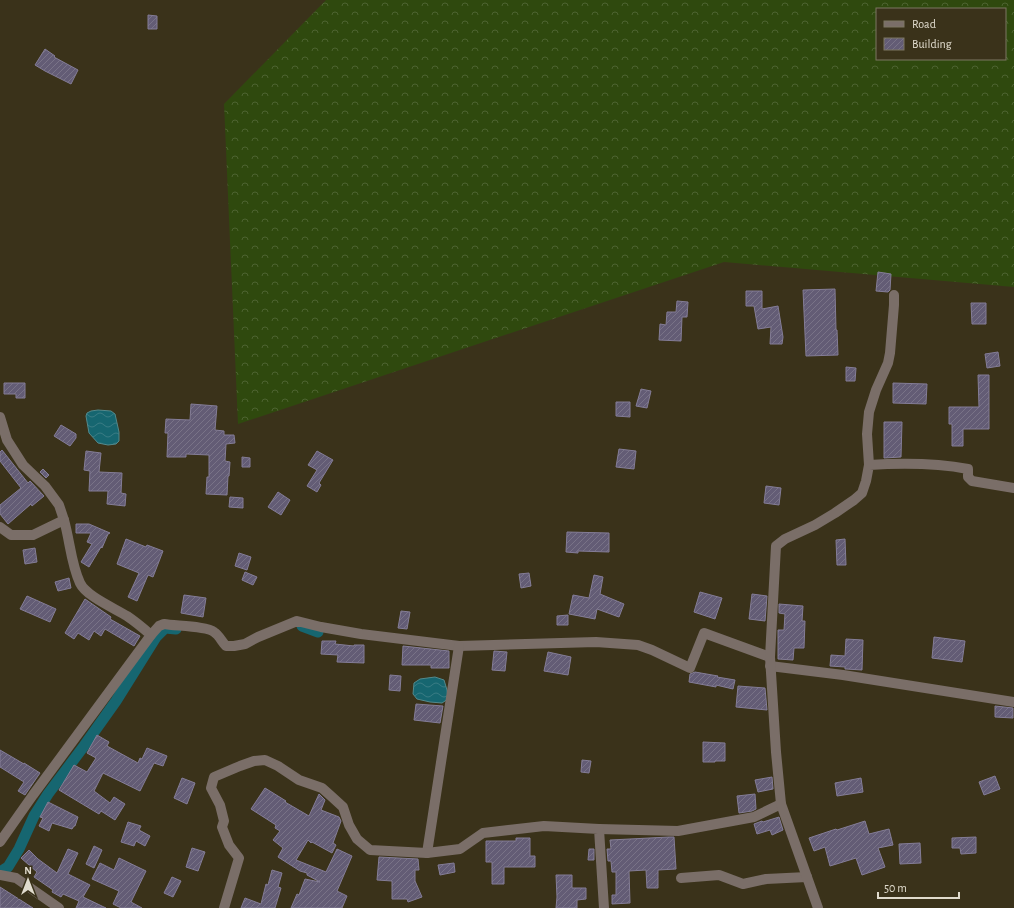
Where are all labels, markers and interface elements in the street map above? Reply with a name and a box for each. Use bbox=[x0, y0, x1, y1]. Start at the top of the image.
legend bbox=[876, 8, 1006, 60]
text: Road bbox=[912, 18, 936, 30]
text: Building bbox=[912, 38, 952, 50]
north arrow bbox=[8, 860, 48, 900]
text: N bbox=[24, 865, 32, 876]
scale bar bbox=[878, 874, 959, 900]
text: 50 m bbox=[884, 882, 907, 894]

